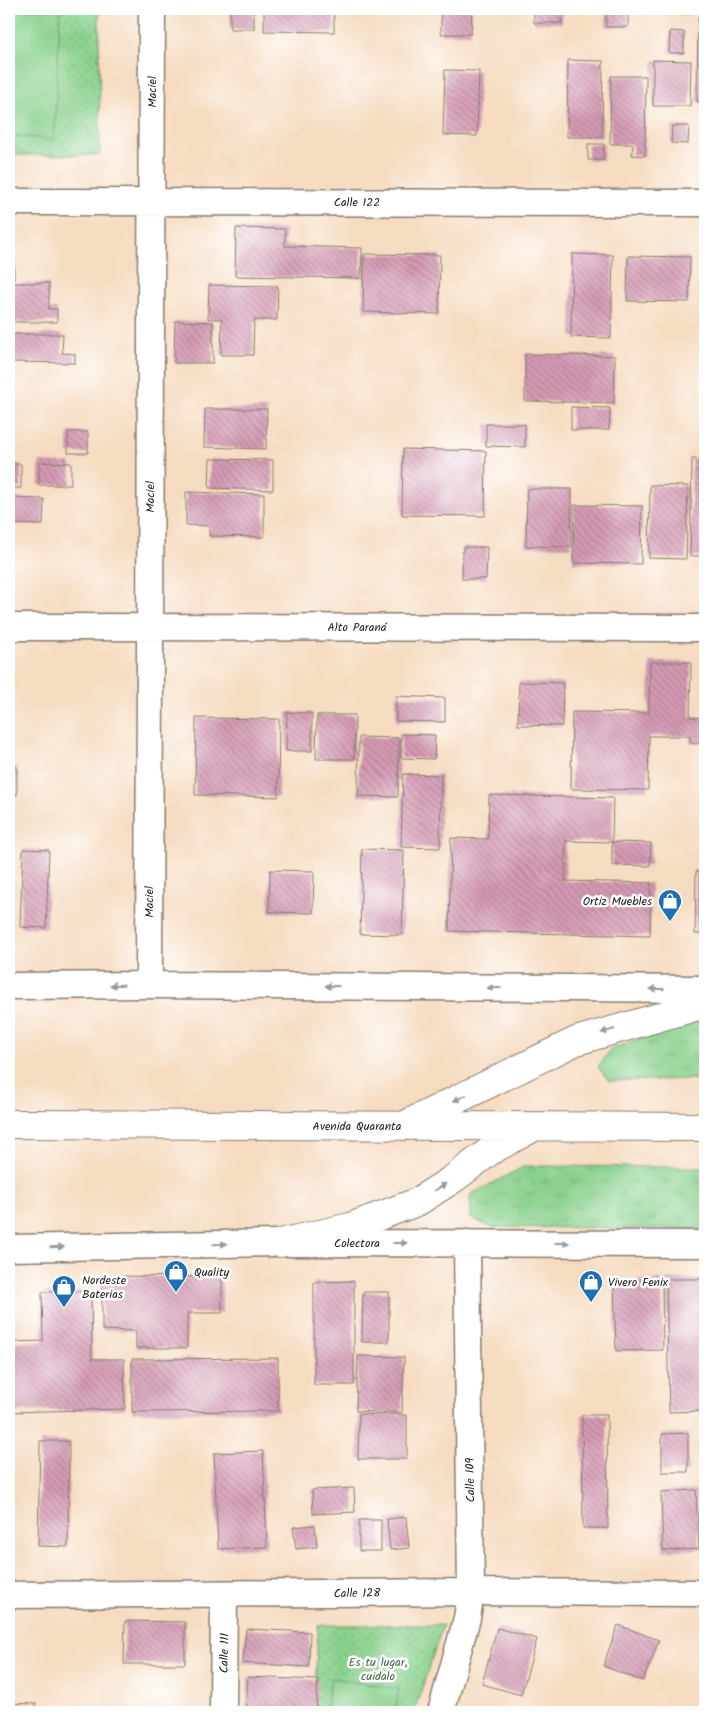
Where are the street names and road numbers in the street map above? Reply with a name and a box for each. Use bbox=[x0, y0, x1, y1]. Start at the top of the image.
street label: Maciel bbox=[143, 76, 162, 108]
street label: Calle 122 bbox=[334, 193, 380, 212]
street label: Maciel bbox=[141, 481, 160, 513]
street label: Alto Paraná bbox=[328, 618, 388, 637]
street label: Maciel bbox=[140, 886, 159, 918]
street label: Avenida Quaranta bbox=[313, 1117, 402, 1136]
street label: Colectora bbox=[334, 1234, 380, 1253]
street label: Calle 109 bbox=[461, 1457, 480, 1502]
street label: Calle 128 bbox=[333, 1584, 381, 1603]
street label: Calle 111 bbox=[215, 1633, 234, 1673]

